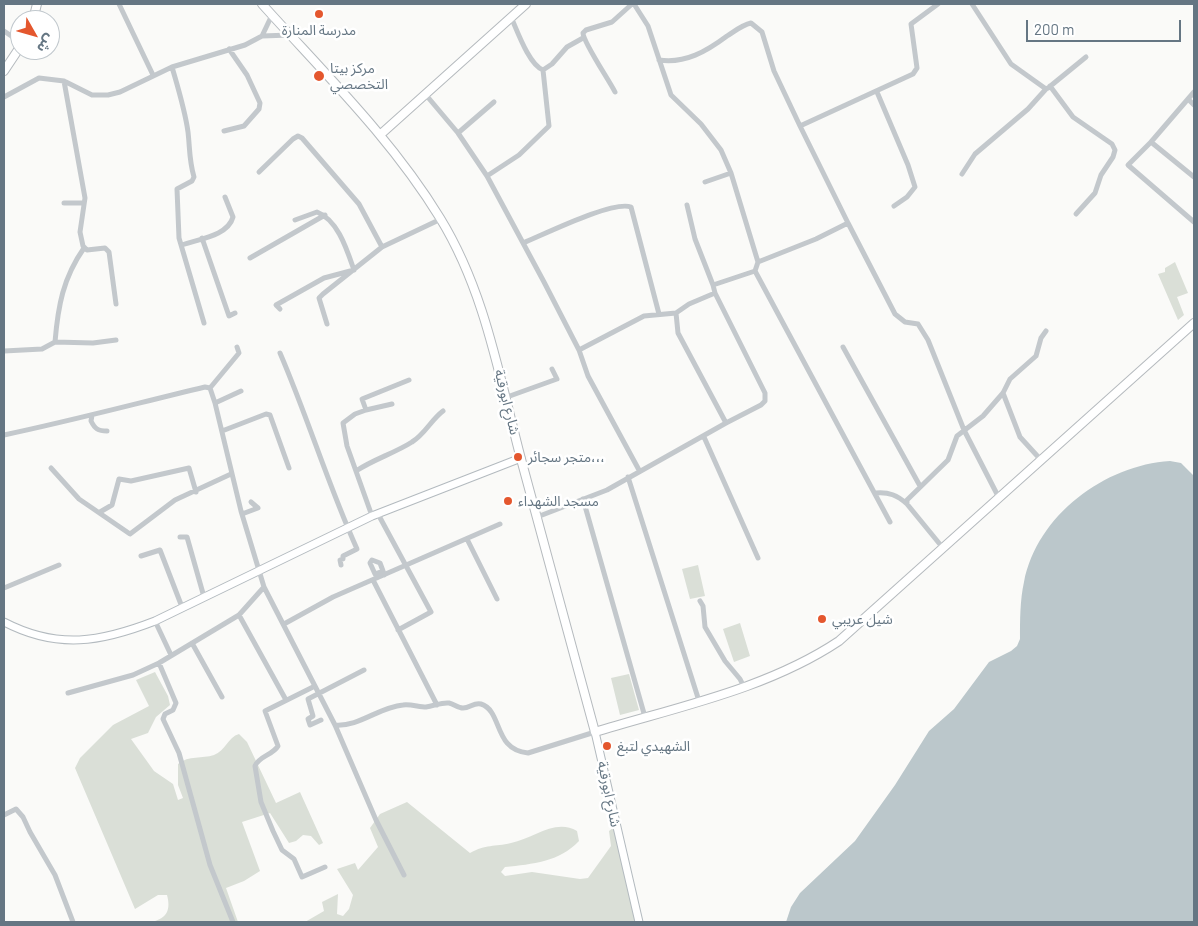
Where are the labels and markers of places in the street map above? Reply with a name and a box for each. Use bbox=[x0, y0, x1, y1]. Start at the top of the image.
marker: مدرسة المنارة bbox=[313, 8, 325, 20]
place label: مدرسة المنارة bbox=[282, 22, 356, 38]
place label: مركز بيتا التخصصي bbox=[330, 60, 388, 92]
marker: مركز بيتا التخصصي bbox=[312, 69, 326, 83]
place label: متجر سجائر،،، bbox=[528, 449, 605, 465]
marker: متجر سجائر،،، bbox=[512, 451, 524, 463]
place label: مسجد الشهداء bbox=[518, 493, 599, 509]
marker: مسجد الشهداء bbox=[502, 495, 514, 507]
place label: شيل عريبي bbox=[832, 611, 893, 627]
marker: شيل عريبي bbox=[816, 613, 828, 625]
place label: الشهيدي لتبغ bbox=[617, 738, 690, 754]
marker: الشهيدي لتبغ bbox=[601, 740, 613, 752]

